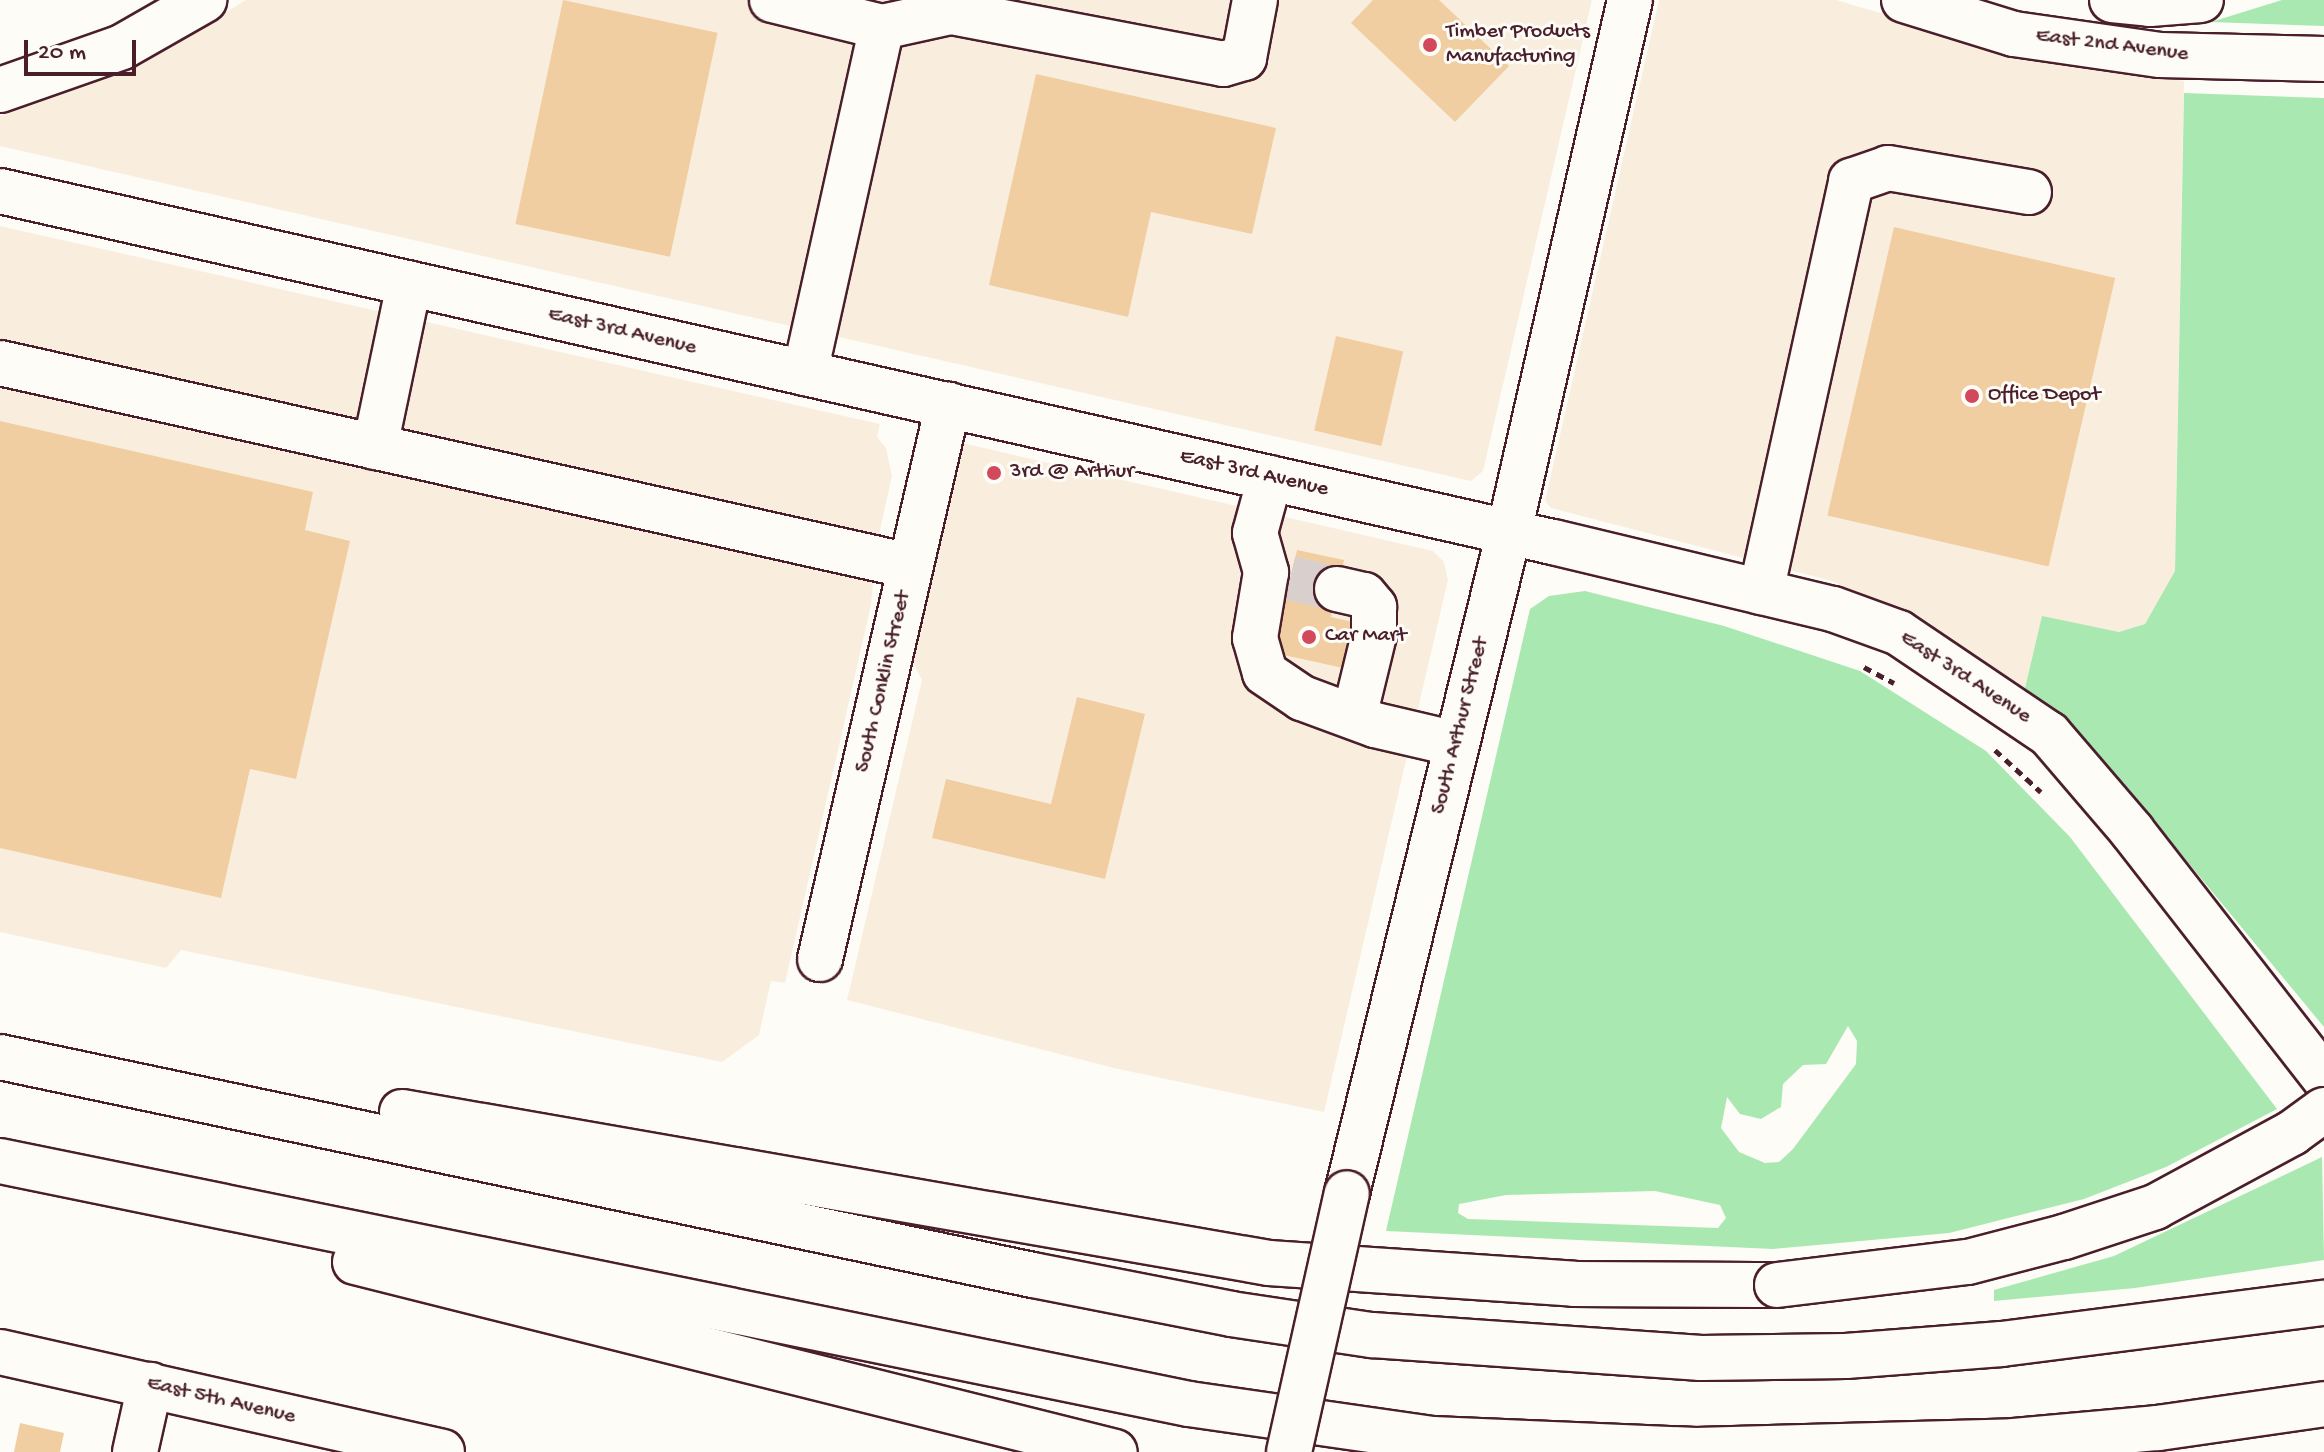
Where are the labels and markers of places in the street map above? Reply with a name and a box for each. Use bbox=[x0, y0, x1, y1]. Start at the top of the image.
place label: Timber Products Manufacturing bbox=[1446, 19, 1590, 70]
marker: Timber Products Manufacturing bbox=[1421, 36, 1439, 54]
place label: Office Depot bbox=[1988, 383, 2100, 409]
marker: Office Depot bbox=[1963, 387, 1981, 405]
place label: 3rd @ Arthur bbox=[1010, 460, 1134, 486]
marker: 3rd @ Arthur bbox=[985, 464, 1003, 482]
place label: Car Mart bbox=[1325, 624, 1406, 650]
marker: Car Mart bbox=[1300, 628, 1318, 646]

